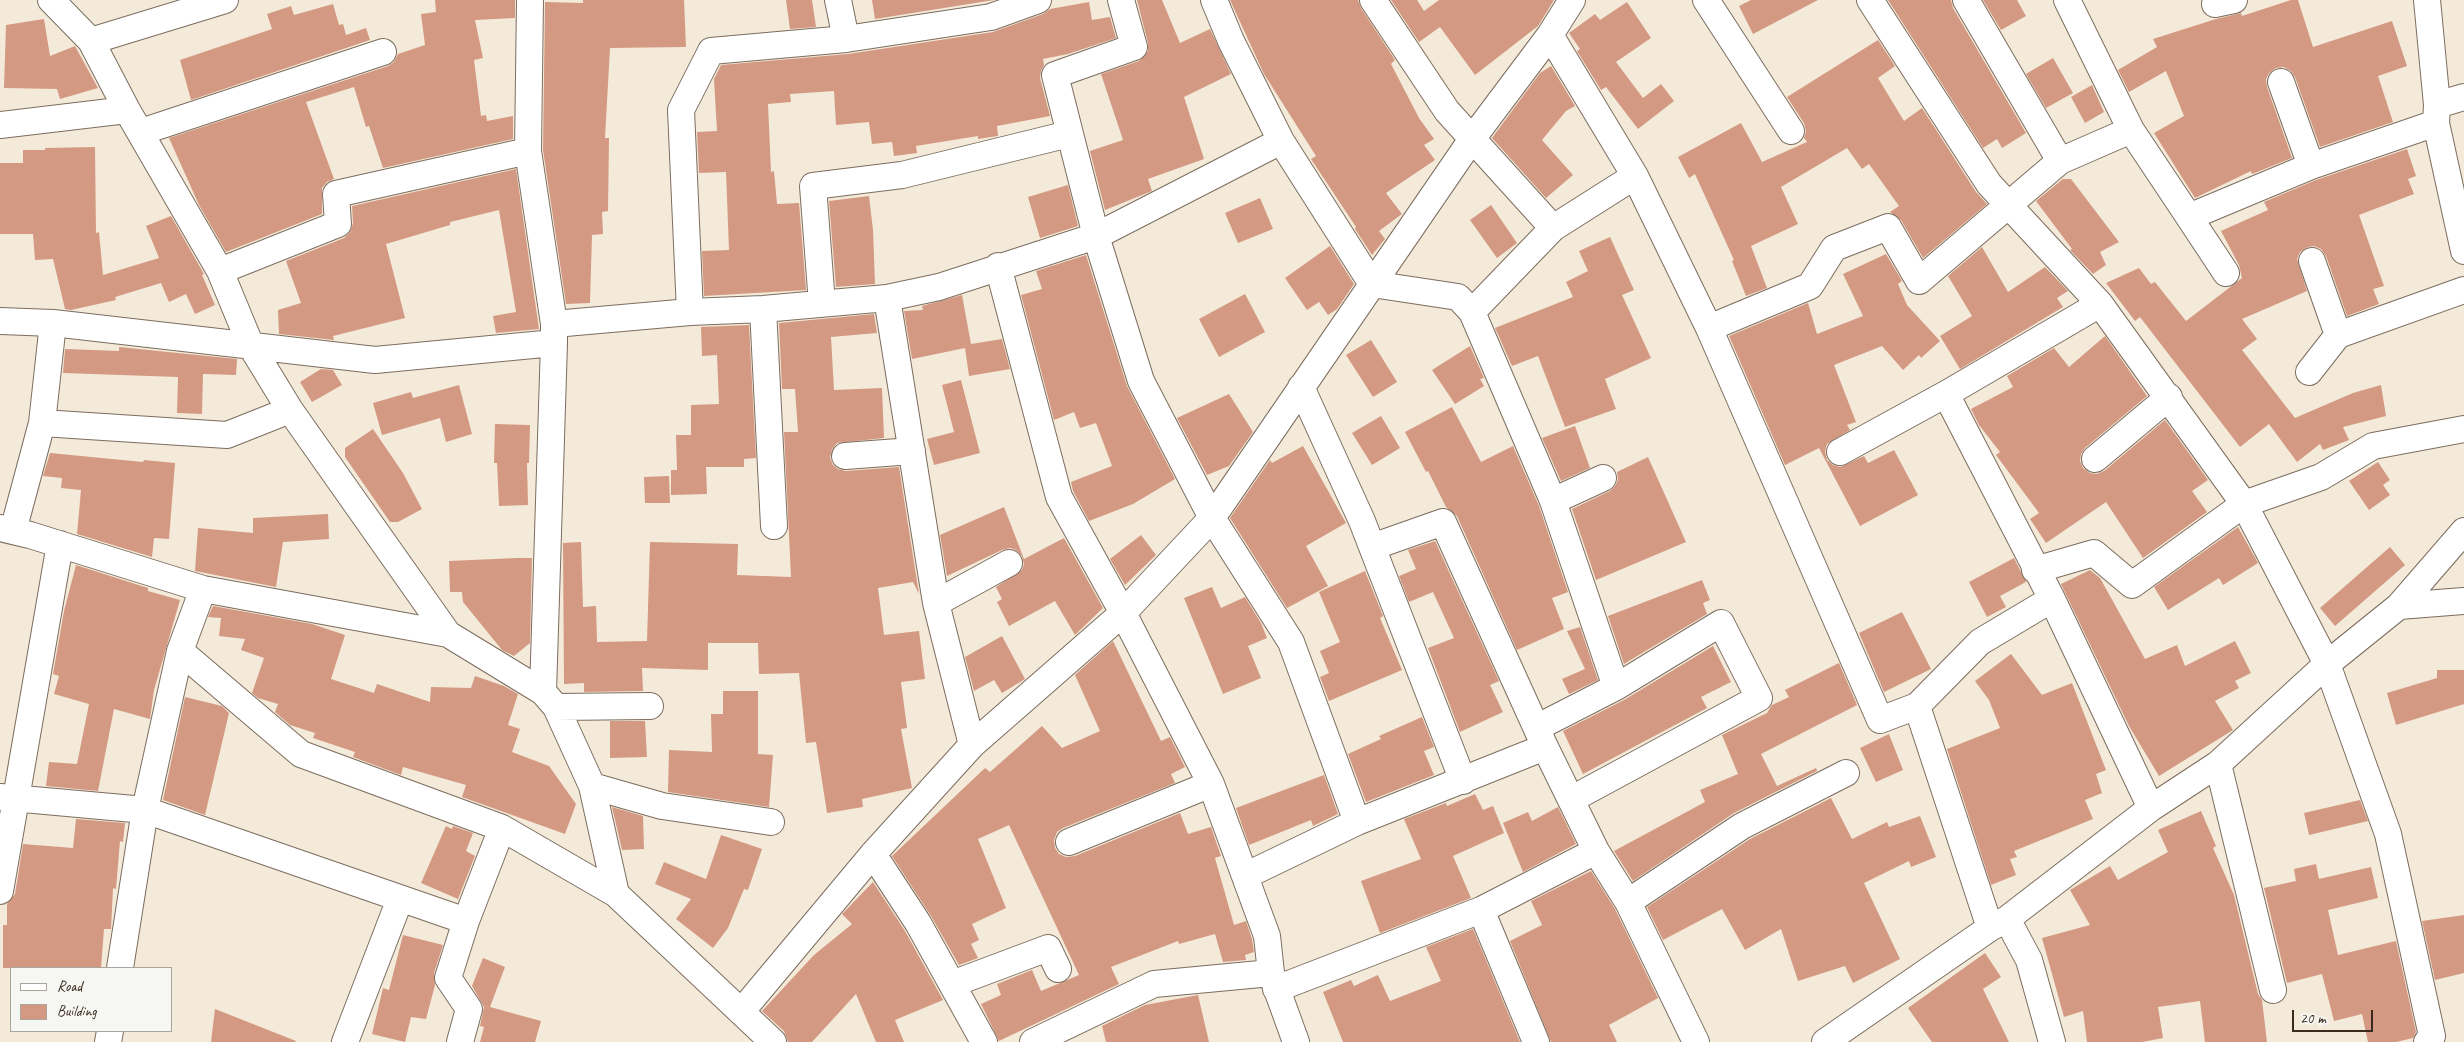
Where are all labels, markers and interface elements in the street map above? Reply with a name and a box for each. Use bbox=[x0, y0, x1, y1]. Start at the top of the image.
legend bbox=[10, 967, 172, 1032]
text: Road bbox=[57, 977, 82, 996]
scale bar bbox=[2294, 1000, 2375, 1032]
text: Building bbox=[57, 1002, 96, 1021]
text: 20 m bbox=[2300, 1009, 2326, 1028]

